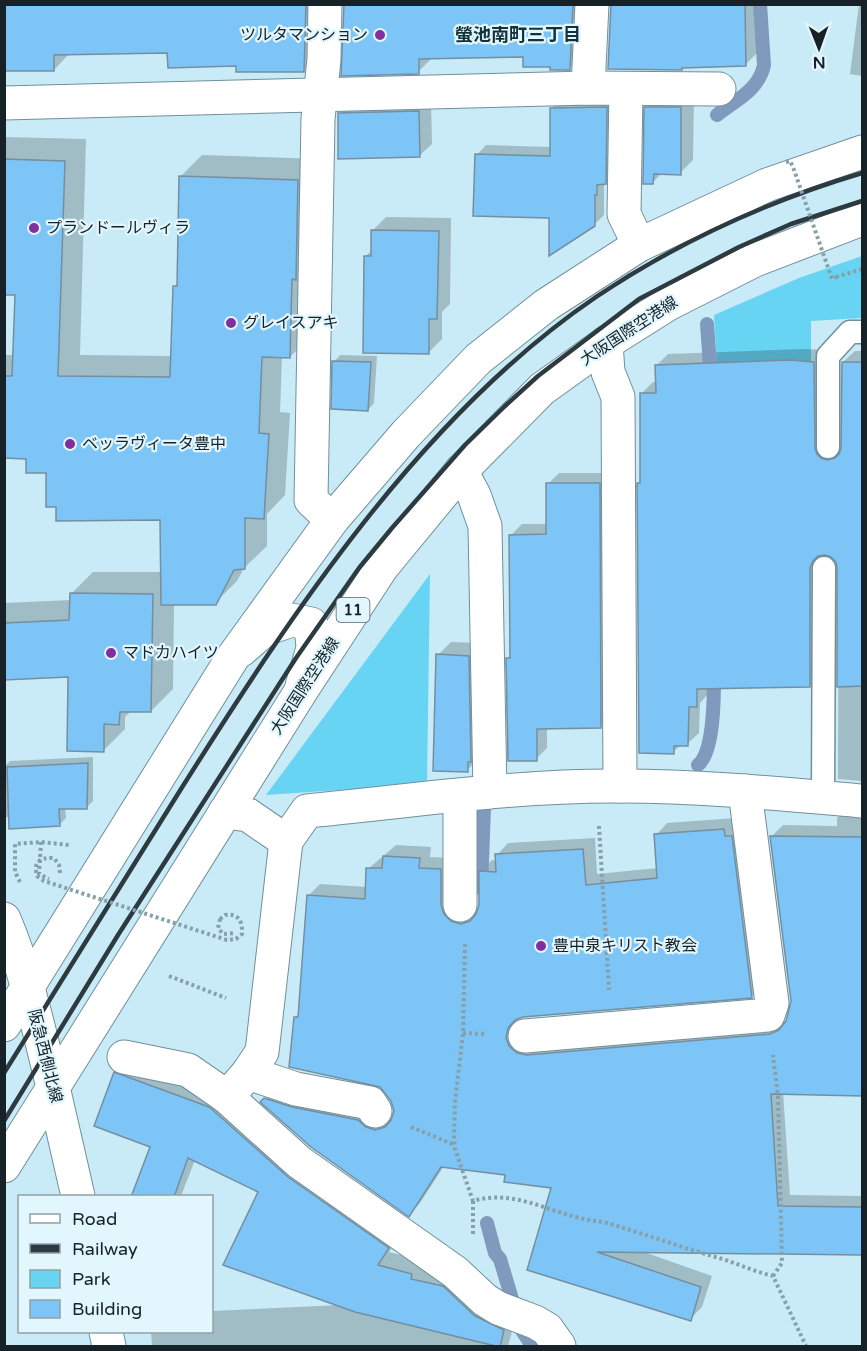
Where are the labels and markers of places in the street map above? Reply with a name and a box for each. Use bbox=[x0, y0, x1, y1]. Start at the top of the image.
place label: ツルタマンション bbox=[240, 25, 368, 45]
marker: ツルタマンション bbox=[373, 28, 387, 42]
place label: プランドールヴィラ bbox=[46, 218, 190, 238]
marker: プランドールヴィラ bbox=[27, 221, 41, 235]
place label: グレイスアキ bbox=[243, 313, 339, 333]
marker: グレイスアキ bbox=[224, 316, 238, 330]
place label: ベッラヴィータ豊中 bbox=[82, 434, 226, 454]
marker: ベッラヴィータ豊中 bbox=[63, 437, 77, 451]
place label: マドカハイツ bbox=[123, 643, 219, 663]
marker: マドカハイツ bbox=[104, 646, 118, 660]
place label: 豊中泉キリスト教会 bbox=[553, 936, 697, 956]
marker: 豊中泉キリスト教会 bbox=[534, 939, 548, 953]

